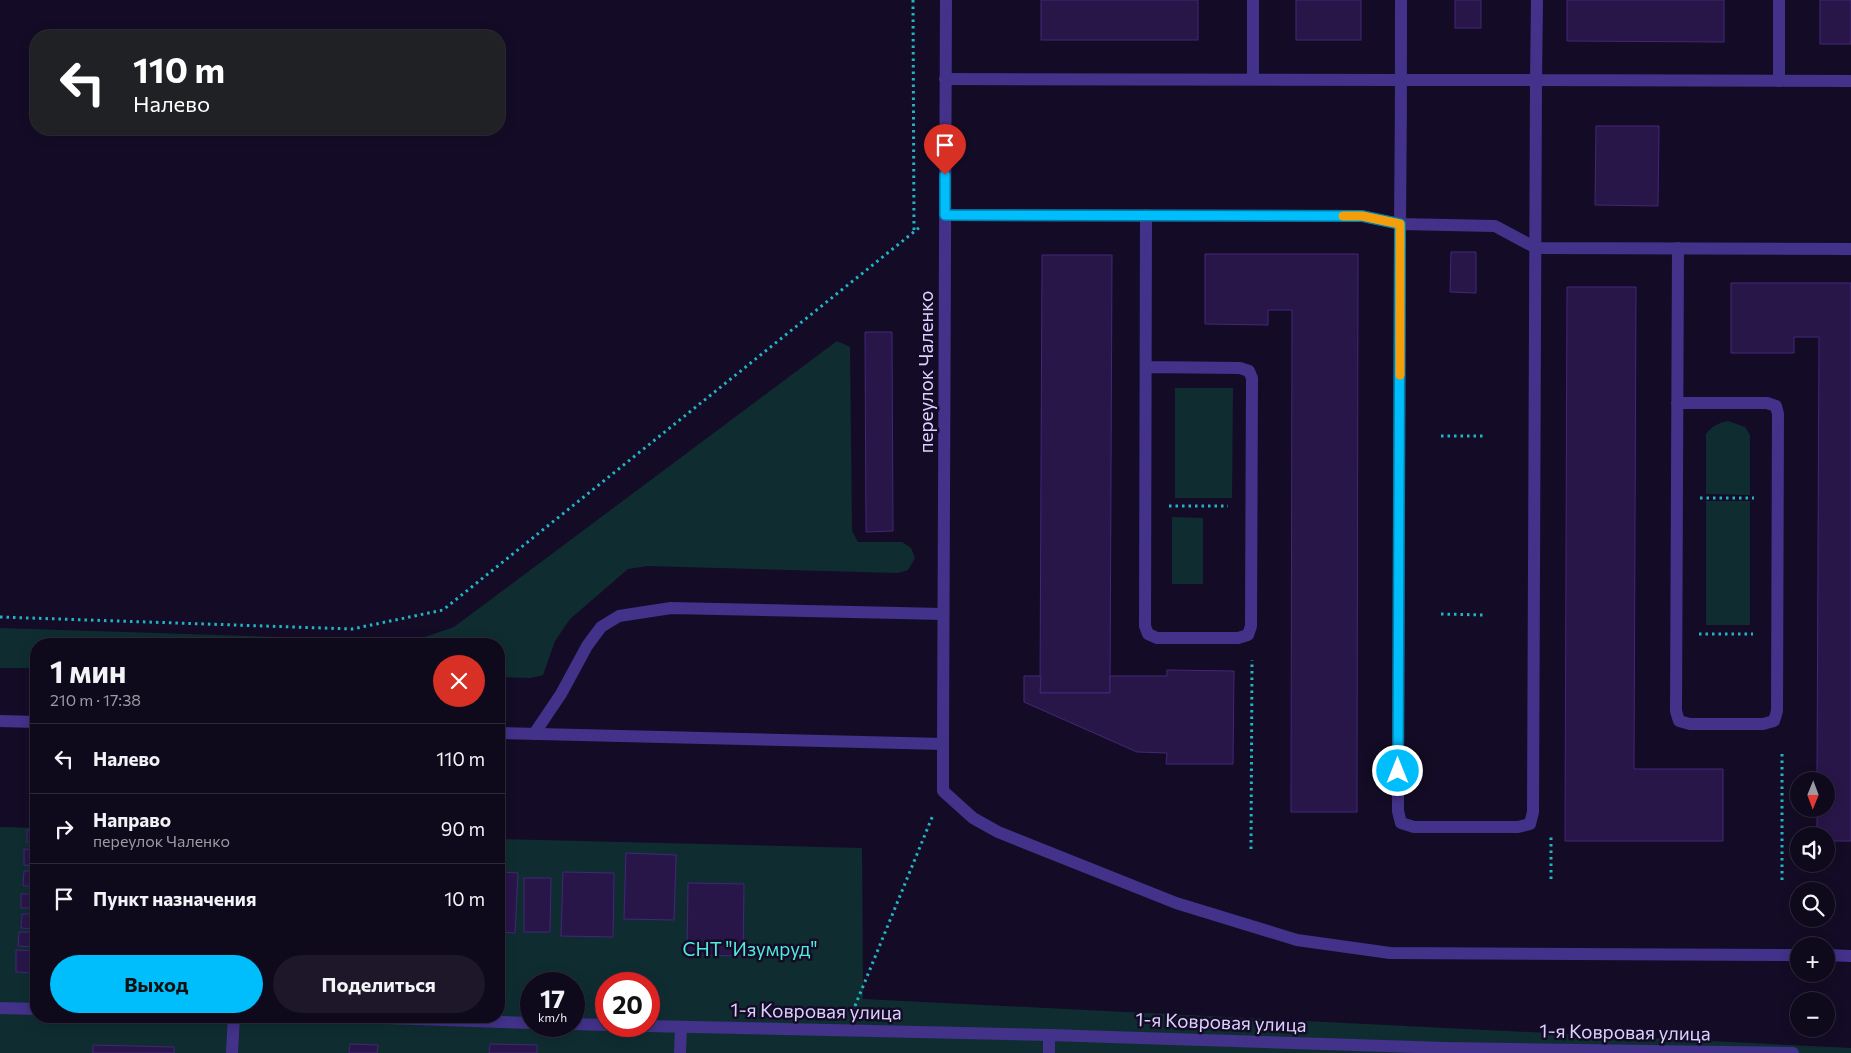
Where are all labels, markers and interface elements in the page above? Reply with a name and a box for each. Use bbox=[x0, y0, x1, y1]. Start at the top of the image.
text: 110 m bbox=[133, 47, 225, 90]
icon: left bbox=[50, 50, 115, 115]
text: Налево bbox=[133, 90, 210, 117]
pin bbox=[924, 124, 966, 175]
icon: arrive bbox=[931, 131, 959, 159]
street label: переулок Чаленко bbox=[914, 291, 937, 453]
text: 1 мин bbox=[50, 652, 126, 689]
button: close bbox=[433, 655, 485, 707]
text: 210 m · 17:38 bbox=[50, 690, 141, 709]
position arrow bbox=[1371, 744, 1423, 796]
icon: left bbox=[50, 745, 78, 773]
text: Налево bbox=[93, 747, 160, 770]
text: 110 m bbox=[436, 747, 485, 770]
north arrow bbox=[1790, 772, 1835, 818]
map controls bbox=[1790, 772, 1835, 1037]
text: Направо bbox=[93, 808, 171, 831]
icon: right bbox=[50, 815, 78, 843]
text: 90 m bbox=[441, 817, 485, 840]
button: sound bbox=[1790, 827, 1835, 872]
text: переулок Чаленко bbox=[93, 831, 230, 850]
button: search bbox=[1790, 882, 1835, 927]
icon: arrive bbox=[50, 885, 78, 913]
text: Пункт назначения bbox=[93, 887, 256, 910]
text: 10 m bbox=[444, 887, 485, 910]
park label: СНТ "Изумруд" bbox=[682, 937, 818, 960]
button: + bbox=[1790, 937, 1835, 982]
button: Выход bbox=[50, 955, 263, 1013]
button: Поделиться bbox=[273, 955, 485, 1013]
speed limit sign: 20 bbox=[595, 972, 660, 1037]
text: 17 bbox=[540, 983, 565, 1013]
button: − bbox=[1790, 992, 1835, 1037]
street label: 1-я Ковровая улица bbox=[730, 998, 902, 1023]
street label: 1-я Ковровая улица bbox=[1135, 1007, 1307, 1036]
text: km/h bbox=[538, 1010, 567, 1024]
street label: 1-я Ковровая улица bbox=[1539, 1019, 1711, 1044]

